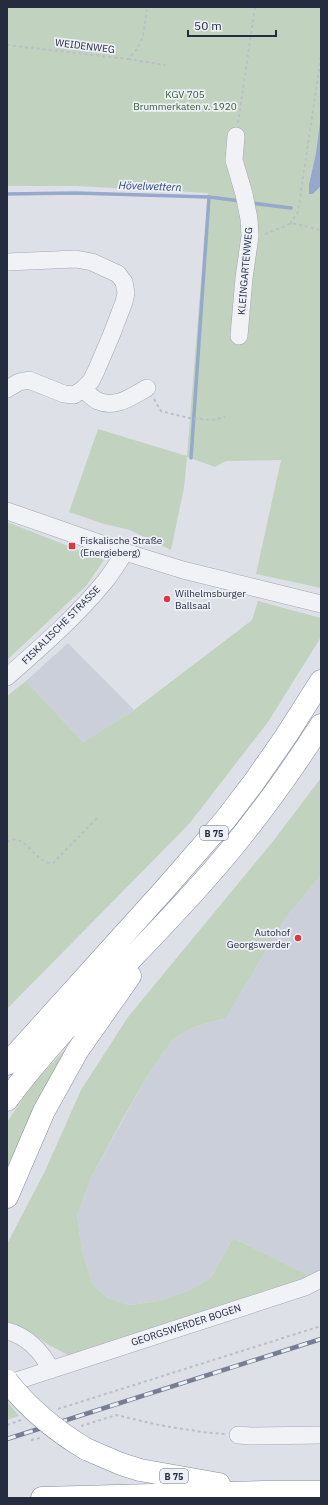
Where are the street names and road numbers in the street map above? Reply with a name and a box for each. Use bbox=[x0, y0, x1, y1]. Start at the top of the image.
street label: WEIDENWEG bbox=[54, 36, 116, 56]
street label: KLEINGARTENWEG bbox=[235, 227, 255, 315]
street label: FISKALISCHE STRASSE bbox=[19, 583, 103, 667]
road number: B 75 bbox=[200, 826, 228, 840]
street label: GEORGSWERDER BOGEN bbox=[129, 1301, 243, 1349]
road number: B 75 bbox=[160, 1469, 188, 1483]

